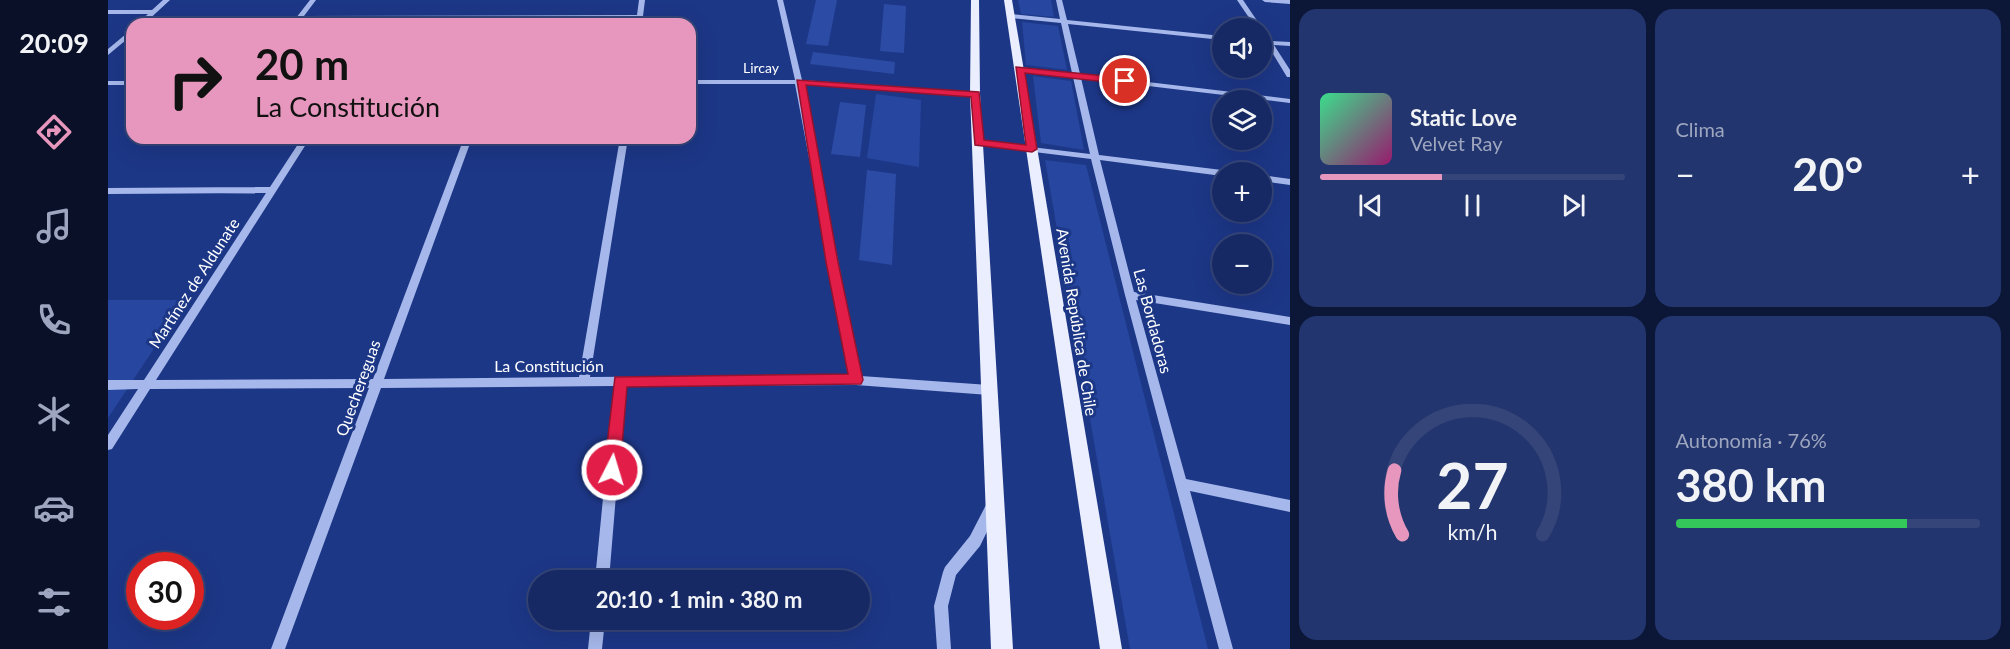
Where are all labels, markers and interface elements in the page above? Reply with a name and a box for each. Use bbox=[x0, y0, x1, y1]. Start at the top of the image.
map controls bbox=[1212, 18, 1272, 294]
button: sound bbox=[1212, 18, 1272, 78]
text: 20:09 bbox=[19, 26, 89, 59]
text: 20 m bbox=[255, 39, 349, 89]
icon: right bbox=[156, 42, 234, 120]
pin bbox=[1099, 55, 1150, 106]
street label: Lircay bbox=[743, 59, 780, 76]
icon: arrive bbox=[1108, 64, 1141, 97]
text: La Constitución bbox=[255, 90, 440, 123]
button: layers bbox=[1212, 90, 1272, 150]
text: Static Love bbox=[1410, 104, 1517, 131]
icon: directions bbox=[33, 111, 75, 153]
text: Clima bbox=[1676, 117, 1725, 141]
text: Velvet Ray bbox=[1410, 131, 1503, 155]
text: 20° bbox=[1792, 147, 1863, 201]
text: − bbox=[1676, 154, 1695, 194]
text: + bbox=[1961, 154, 1980, 194]
button: + bbox=[1212, 162, 1272, 222]
icon: previous bbox=[1354, 189, 1387, 222]
icon: pause bbox=[1456, 189, 1489, 222]
icon: next bbox=[1557, 189, 1590, 222]
icon: music bbox=[33, 205, 75, 247]
street label: Martínez de Aldunate bbox=[144, 214, 243, 351]
street label: Avenida República de Chile bbox=[1053, 227, 1102, 417]
button: − bbox=[1212, 234, 1272, 294]
street label: Las Bordadoras bbox=[1130, 266, 1177, 375]
icon: phone bbox=[33, 299, 75, 341]
street label: Quechereguas bbox=[331, 337, 384, 439]
street label: La Constitución bbox=[494, 356, 604, 375]
icon: climate bbox=[33, 393, 75, 435]
text: Autonomía · 76% bbox=[1676, 428, 1827, 452]
position arrow bbox=[580, 438, 644, 502]
text: 27 bbox=[1436, 447, 1508, 522]
text: 380 km bbox=[1676, 458, 1826, 512]
icon: car bbox=[33, 487, 75, 529]
text: km/h bbox=[1447, 519, 1497, 545]
speed limit sign: 30 bbox=[126, 552, 204, 630]
icon: filters bbox=[33, 581, 75, 623]
text: 20:10 · 1 min · 380 m bbox=[596, 586, 802, 613]

